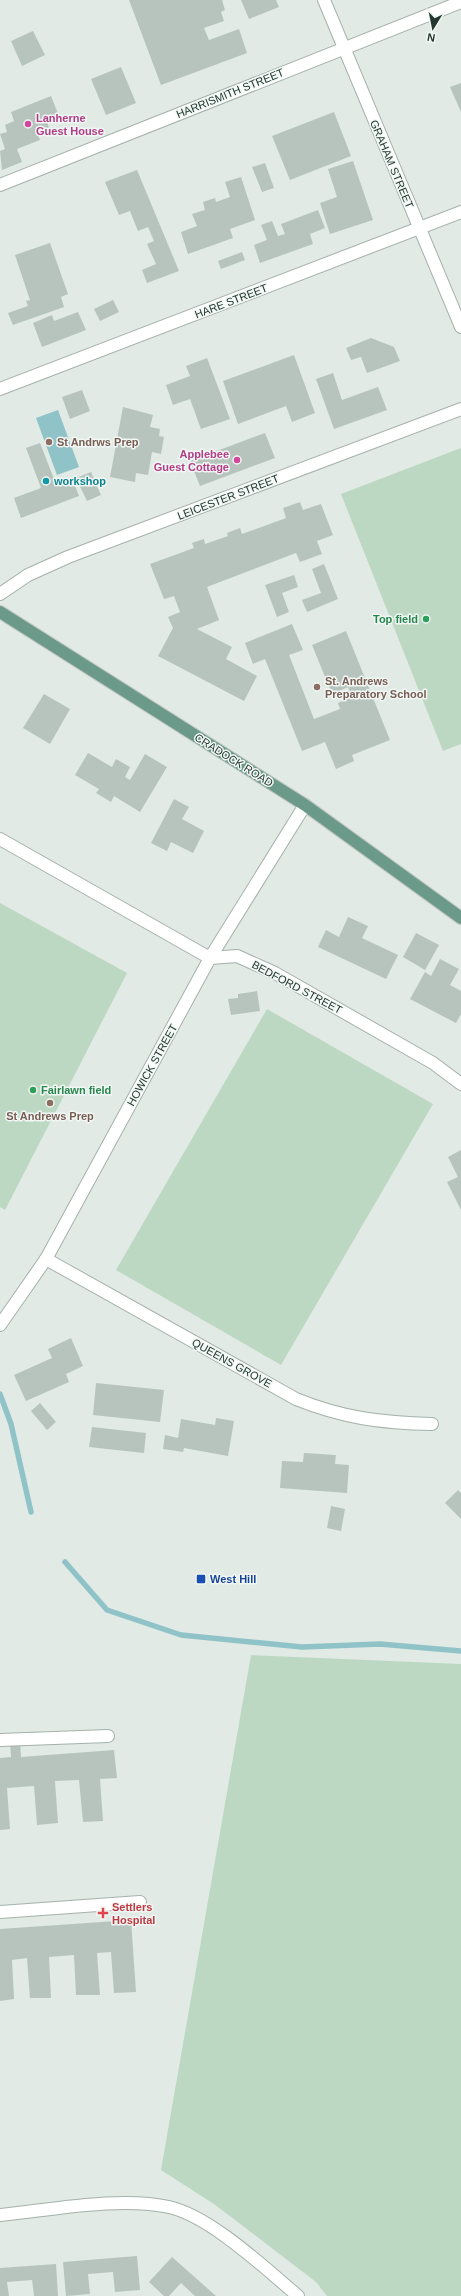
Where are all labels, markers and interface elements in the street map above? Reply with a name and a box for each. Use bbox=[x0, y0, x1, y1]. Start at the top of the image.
north arrow bbox=[413, 8, 453, 48]
text: N bbox=[426, 31, 436, 44]
street label: HARRISMITH STREET bbox=[174, 66, 286, 120]
place label: Lanherne Guest House bbox=[36, 112, 104, 137]
street label: GRAHAM STREET bbox=[368, 118, 416, 210]
marker: Lanherne Guest House bbox=[23, 119, 33, 129]
street label: HARE STREET bbox=[193, 281, 269, 320]
place label: St Andrws Prep bbox=[57, 436, 139, 448]
marker: St Andrws Prep bbox=[44, 437, 54, 447]
place label: Applebee Guest Cottage bbox=[154, 448, 229, 473]
marker: Applebee Guest Cottage bbox=[232, 455, 242, 465]
street label: LEICESTER STREET bbox=[176, 472, 281, 522]
place label: workshop bbox=[53, 475, 106, 487]
marker: workshop bbox=[41, 476, 51, 486]
place label: Top field bbox=[373, 613, 418, 625]
marker: Top field bbox=[421, 614, 431, 624]
place label: St. Andrews Preparatory School bbox=[325, 675, 426, 700]
marker: St. Andrews Preparatory School bbox=[312, 682, 322, 692]
street label: CRADOCK ROAD bbox=[193, 731, 275, 789]
street label: BEDFORD STREET bbox=[250, 958, 344, 1016]
street label: HOWICK STREET bbox=[125, 1022, 180, 1108]
place label: Fairlawn field bbox=[41, 1084, 111, 1096]
marker: Fairlawn field bbox=[28, 1085, 38, 1095]
marker: St Andrews Prep bbox=[45, 1098, 55, 1108]
place label: St Andrews Prep bbox=[6, 1110, 94, 1122]
street label: QUEENS GROVE bbox=[190, 1336, 274, 1390]
marker: West Hill bbox=[195, 1573, 207, 1585]
place label: West Hill bbox=[210, 1573, 256, 1585]
place label: Settlers Hospital bbox=[112, 1901, 155, 1926]
marker: Settlers Hospital bbox=[97, 1907, 109, 1919]

